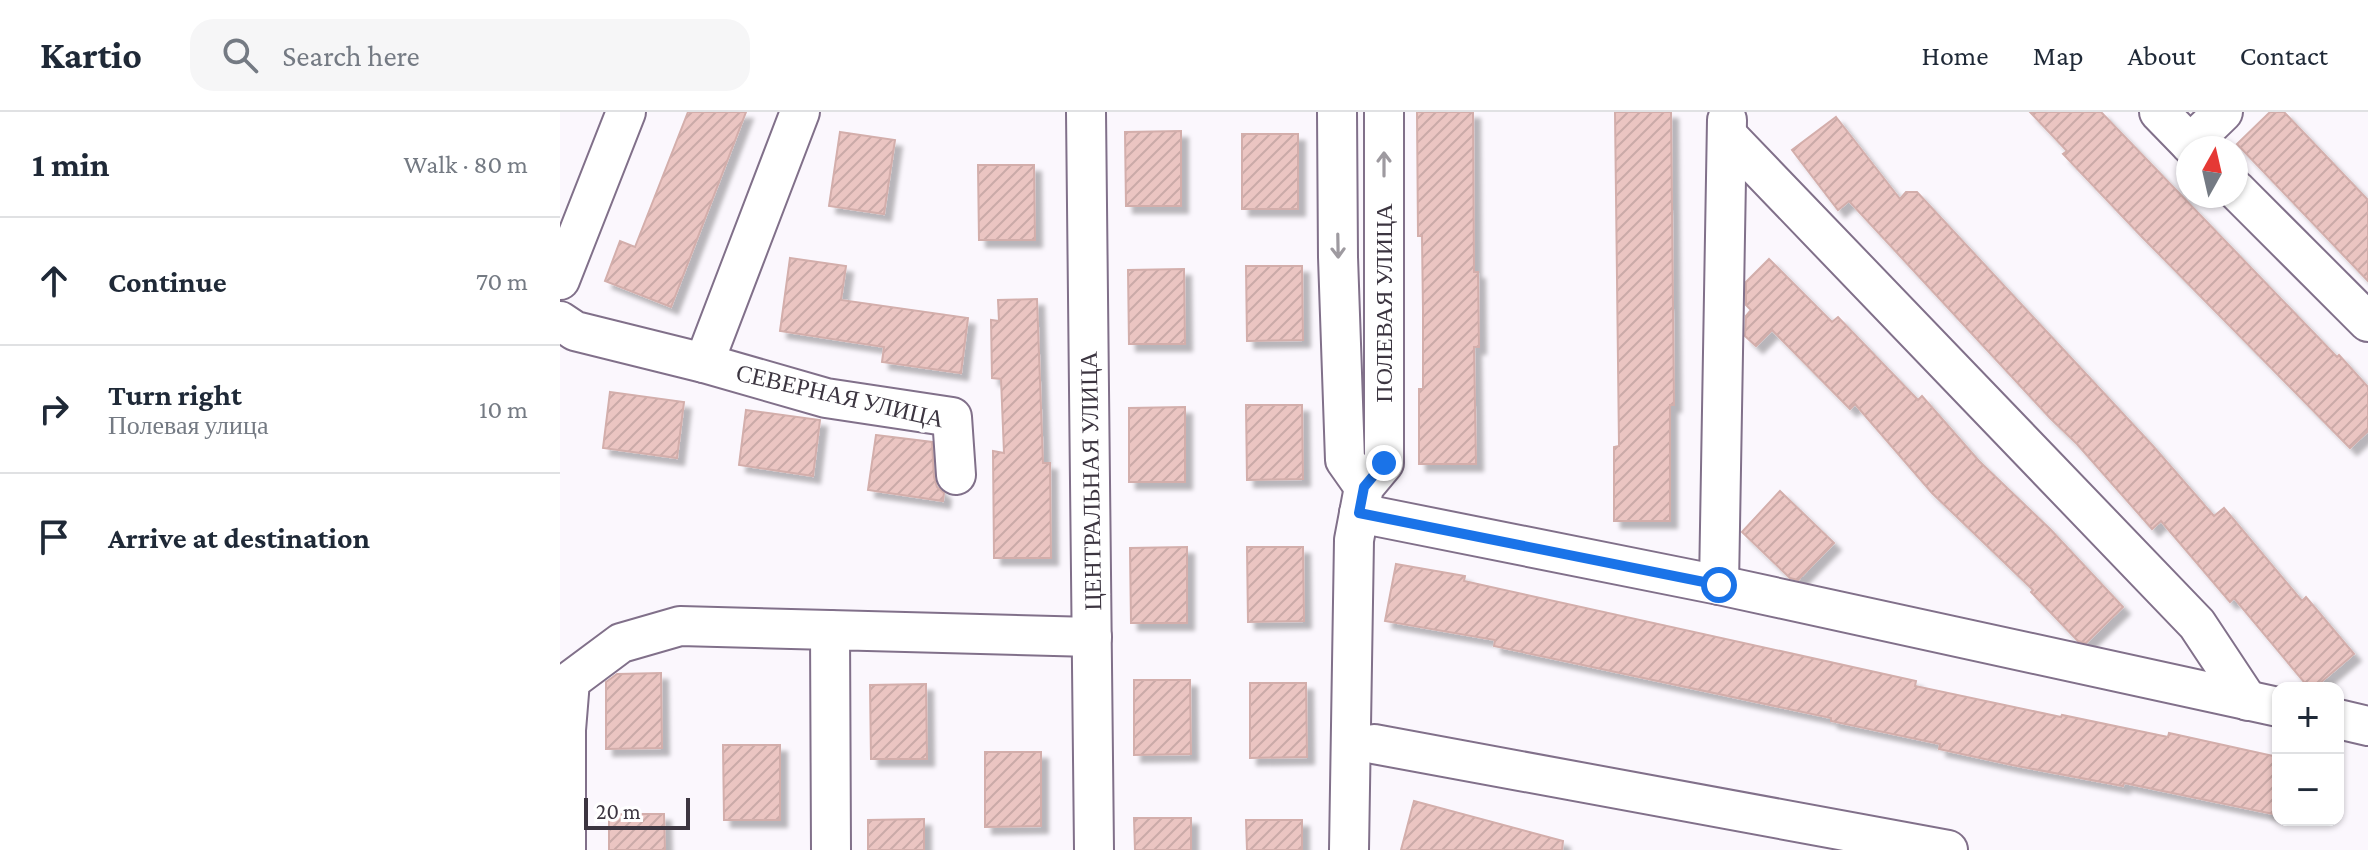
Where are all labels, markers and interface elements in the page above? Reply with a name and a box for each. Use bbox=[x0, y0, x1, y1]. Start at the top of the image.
search box bbox=[190, 19, 750, 91]
icon: search bbox=[218, 33, 262, 77]
text: Kartio bbox=[40, 34, 142, 76]
text: Search here bbox=[282, 39, 420, 72]
text: Home bbox=[1922, 40, 1989, 71]
text: Map bbox=[2033, 40, 2084, 71]
text: About bbox=[2128, 40, 2196, 71]
text: Contact bbox=[2240, 40, 2328, 71]
north arrow bbox=[2176, 136, 2248, 208]
text: 1 min bbox=[32, 146, 109, 183]
text: Walk · 80 m bbox=[404, 150, 528, 179]
one-way arrow bbox=[1376, 151, 1392, 178]
street label: ПОЛЕВАЯ УЛИЦА bbox=[1370, 203, 1397, 403]
one-way arrow bbox=[1331, 232, 1346, 259]
icon: ahead bbox=[32, 259, 76, 303]
text: Continue bbox=[108, 265, 227, 298]
text: 70 m bbox=[476, 267, 528, 296]
street label: ЦЕНТРАЛЬНАЯ УЛИЦА bbox=[1075, 350, 1106, 611]
street label: СЕВЕРНАЯ УЛИЦА bbox=[734, 358, 947, 433]
text: Turn right bbox=[108, 378, 242, 411]
icon: right bbox=[32, 387, 76, 431]
text: 10 m bbox=[479, 395, 528, 424]
text: Полевая улица bbox=[108, 411, 268, 440]
route end bbox=[1366, 445, 1402, 481]
icon: arrive bbox=[32, 515, 76, 559]
text: Arrive at destination bbox=[108, 521, 370, 554]
route start bbox=[1701, 567, 1737, 603]
map controls bbox=[2272, 682, 2344, 826]
button: + bbox=[2272, 682, 2344, 754]
button: − bbox=[2272, 754, 2344, 826]
scale bar bbox=[584, 794, 690, 830]
text: 20 m bbox=[596, 799, 641, 824]

